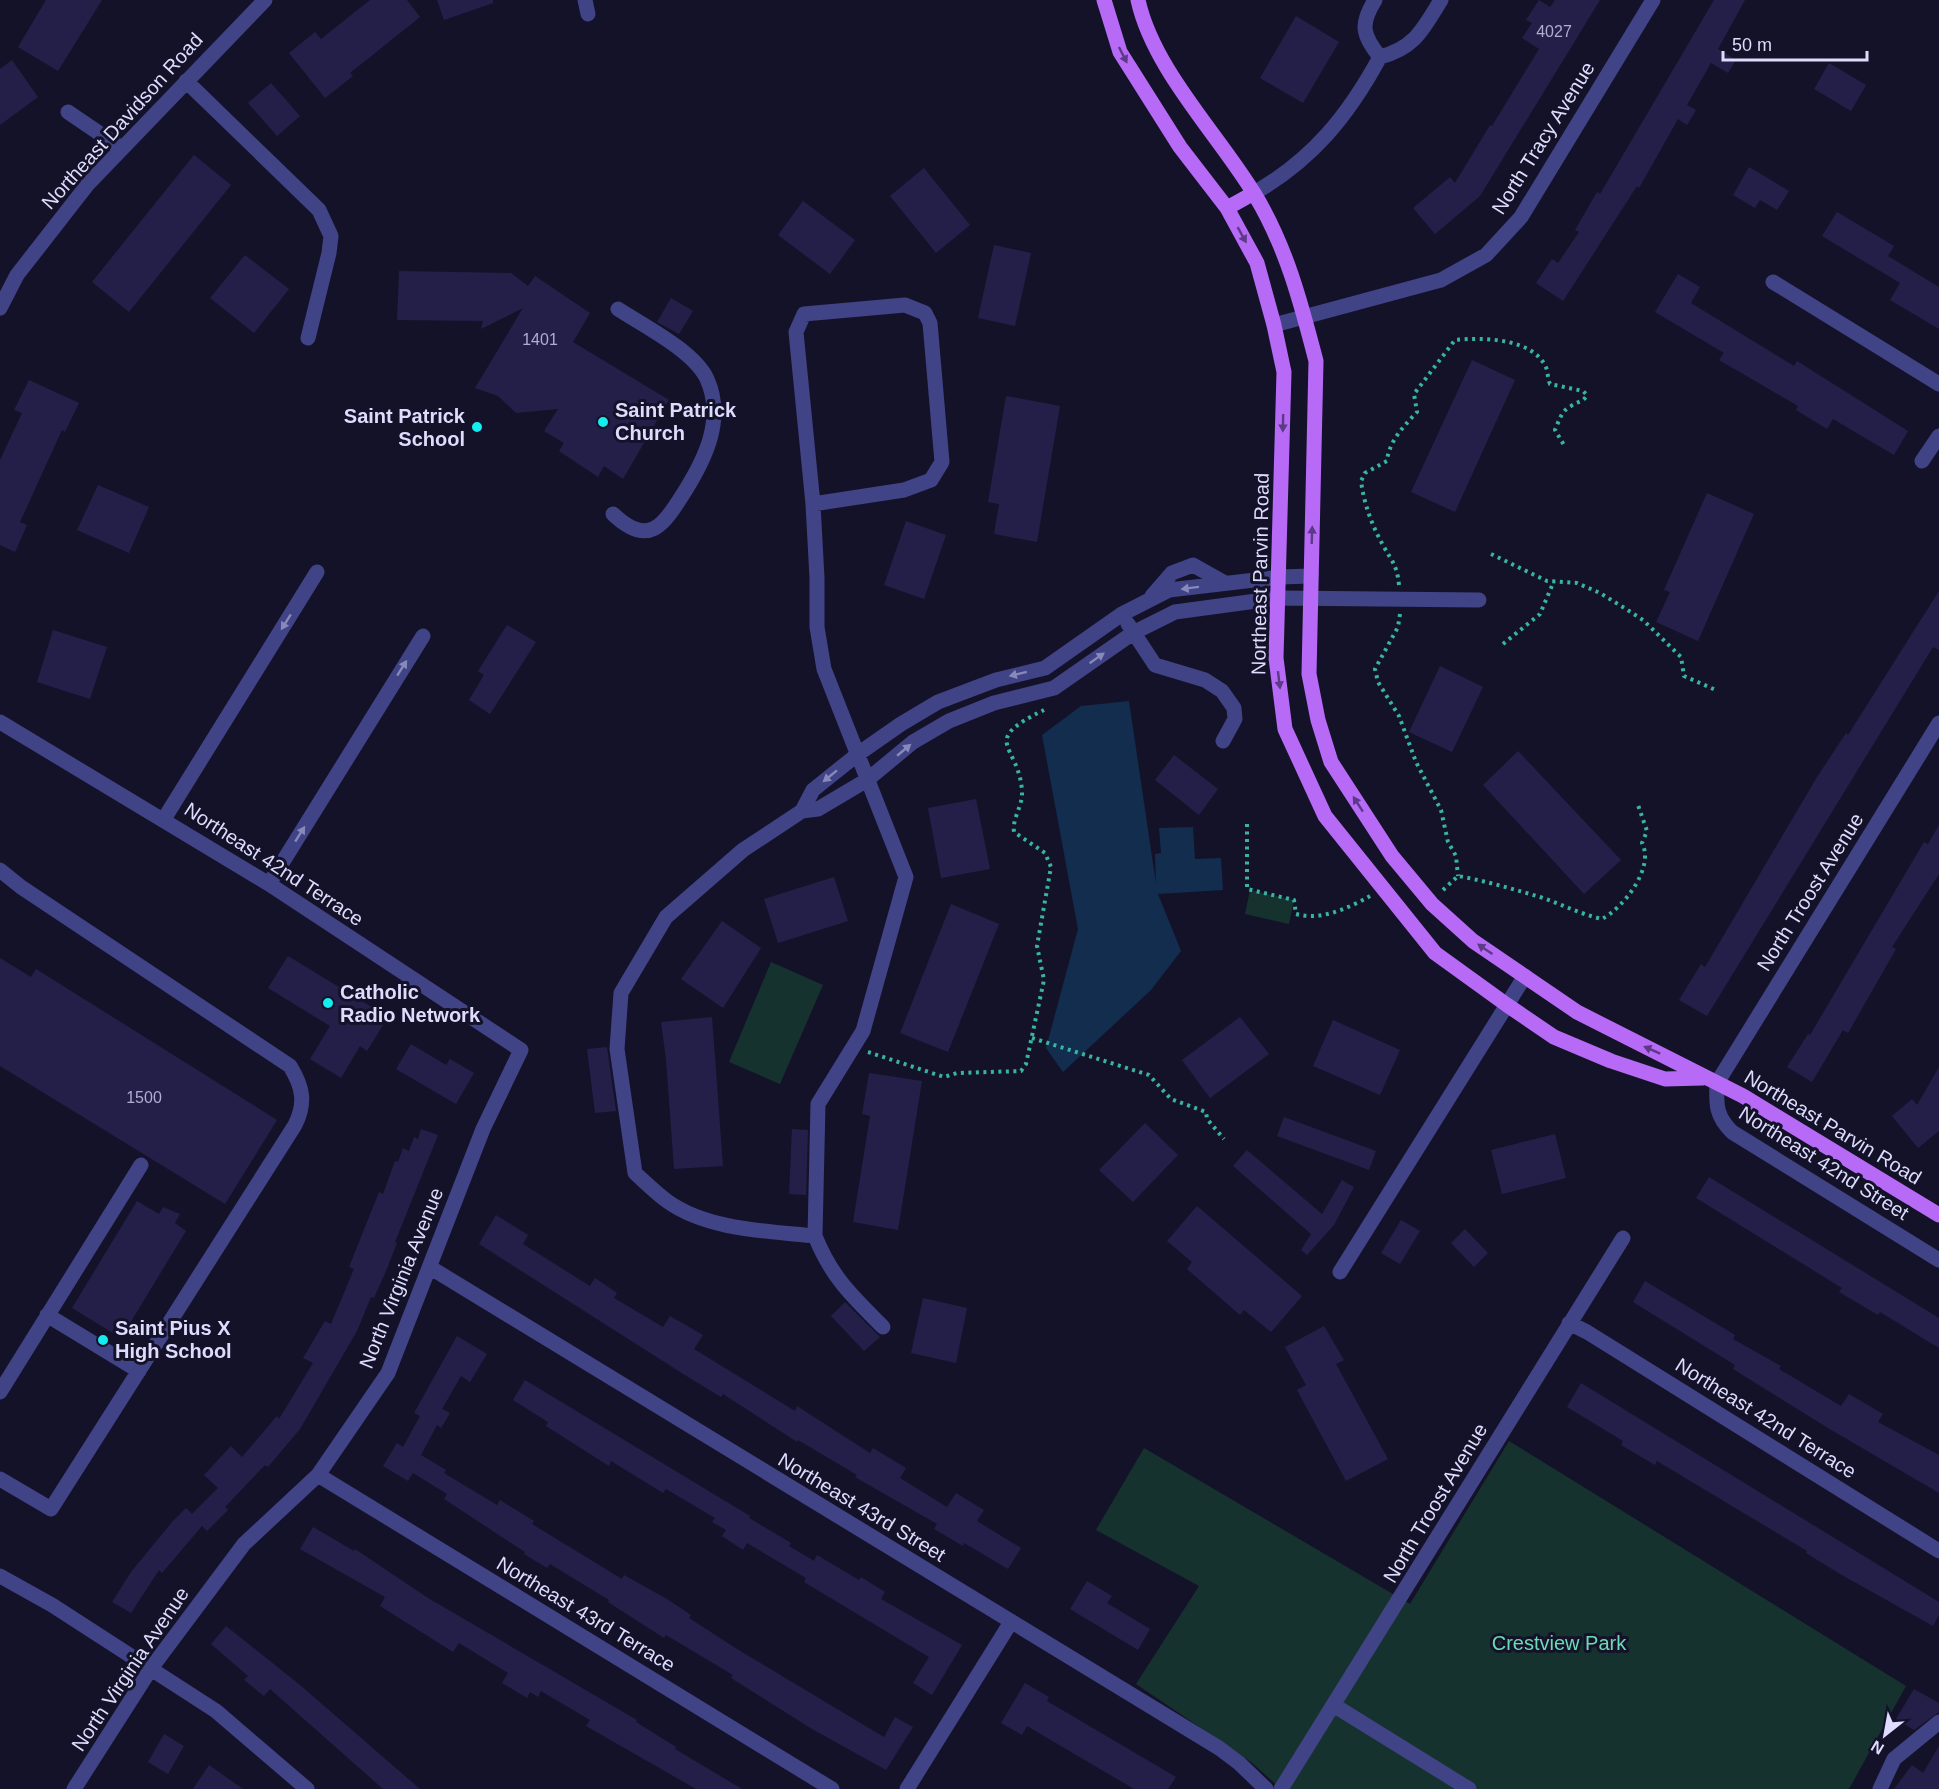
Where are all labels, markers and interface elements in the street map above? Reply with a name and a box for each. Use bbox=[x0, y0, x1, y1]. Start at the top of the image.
house number: 4027 bbox=[1536, 23, 1572, 40]
scale bar bbox=[1723, 24, 1867, 62]
street label: Northeast Davidson Road bbox=[37, 29, 207, 213]
text: 50 m bbox=[1732, 35, 1772, 55]
one-way arrow bbox=[1118, 47, 1128, 64]
street label: North Tracy Avenue bbox=[1487, 58, 1599, 218]
one-way arrow bbox=[1237, 227, 1247, 244]
house number: 1401 bbox=[522, 331, 558, 348]
place label: Saint Patrick Church bbox=[615, 399, 737, 444]
place label: Saint Patrick School bbox=[344, 405, 466, 450]
one-way arrow bbox=[1279, 413, 1288, 432]
marker: Saint Patrick Church bbox=[596, 415, 610, 429]
marker: Saint Patrick School bbox=[470, 420, 484, 434]
street label: Northeast Parvin Road bbox=[1247, 473, 1273, 675]
one-way arrow bbox=[1308, 526, 1317, 545]
one-way arrow bbox=[1180, 583, 1199, 592]
one-way arrow bbox=[280, 614, 291, 630]
one-way arrow bbox=[1089, 652, 1105, 664]
one-way arrow bbox=[397, 660, 408, 677]
one-way arrow bbox=[1009, 670, 1027, 680]
one-way arrow bbox=[1274, 671, 1284, 690]
one-way arrow bbox=[896, 743, 912, 756]
one-way arrow bbox=[823, 769, 838, 782]
one-way arrow bbox=[1352, 796, 1364, 812]
street label: Northeast 42nd Terrace bbox=[181, 798, 367, 930]
street label: North Troost Avenue bbox=[1752, 809, 1868, 975]
one-way arrow bbox=[294, 826, 305, 842]
one-way arrow bbox=[1477, 944, 1493, 955]
place label: Catholic Radio Network bbox=[340, 981, 481, 1026]
marker: Catholic Radio Network bbox=[321, 996, 335, 1010]
one-way arrow bbox=[1642, 1045, 1660, 1055]
street label: Northeast Parvin Road bbox=[1741, 1065, 1925, 1189]
house number: 1500 bbox=[126, 1089, 162, 1106]
street label: Northeast 42nd Street bbox=[1735, 1102, 1913, 1224]
street label: North Virginia Avenue bbox=[355, 1185, 447, 1371]
place label: Saint Pius X High School bbox=[115, 1317, 232, 1362]
marker: Saint Pius X High School bbox=[96, 1333, 110, 1347]
street label: Northeast 42nd Terrace bbox=[1672, 1353, 1860, 1483]
street label: North Troost Avenue bbox=[1379, 1419, 1491, 1587]
street label: Northeast 43rd Street bbox=[774, 1448, 950, 1566]
street label: Northeast 43rd Terrace bbox=[493, 1552, 679, 1676]
street label: North Virginia Avenue bbox=[67, 1583, 193, 1755]
park label: Crestview Park bbox=[1492, 1632, 1627, 1654]
north arrow bbox=[1855, 1705, 1915, 1765]
text: N bbox=[1868, 1737, 1887, 1758]

